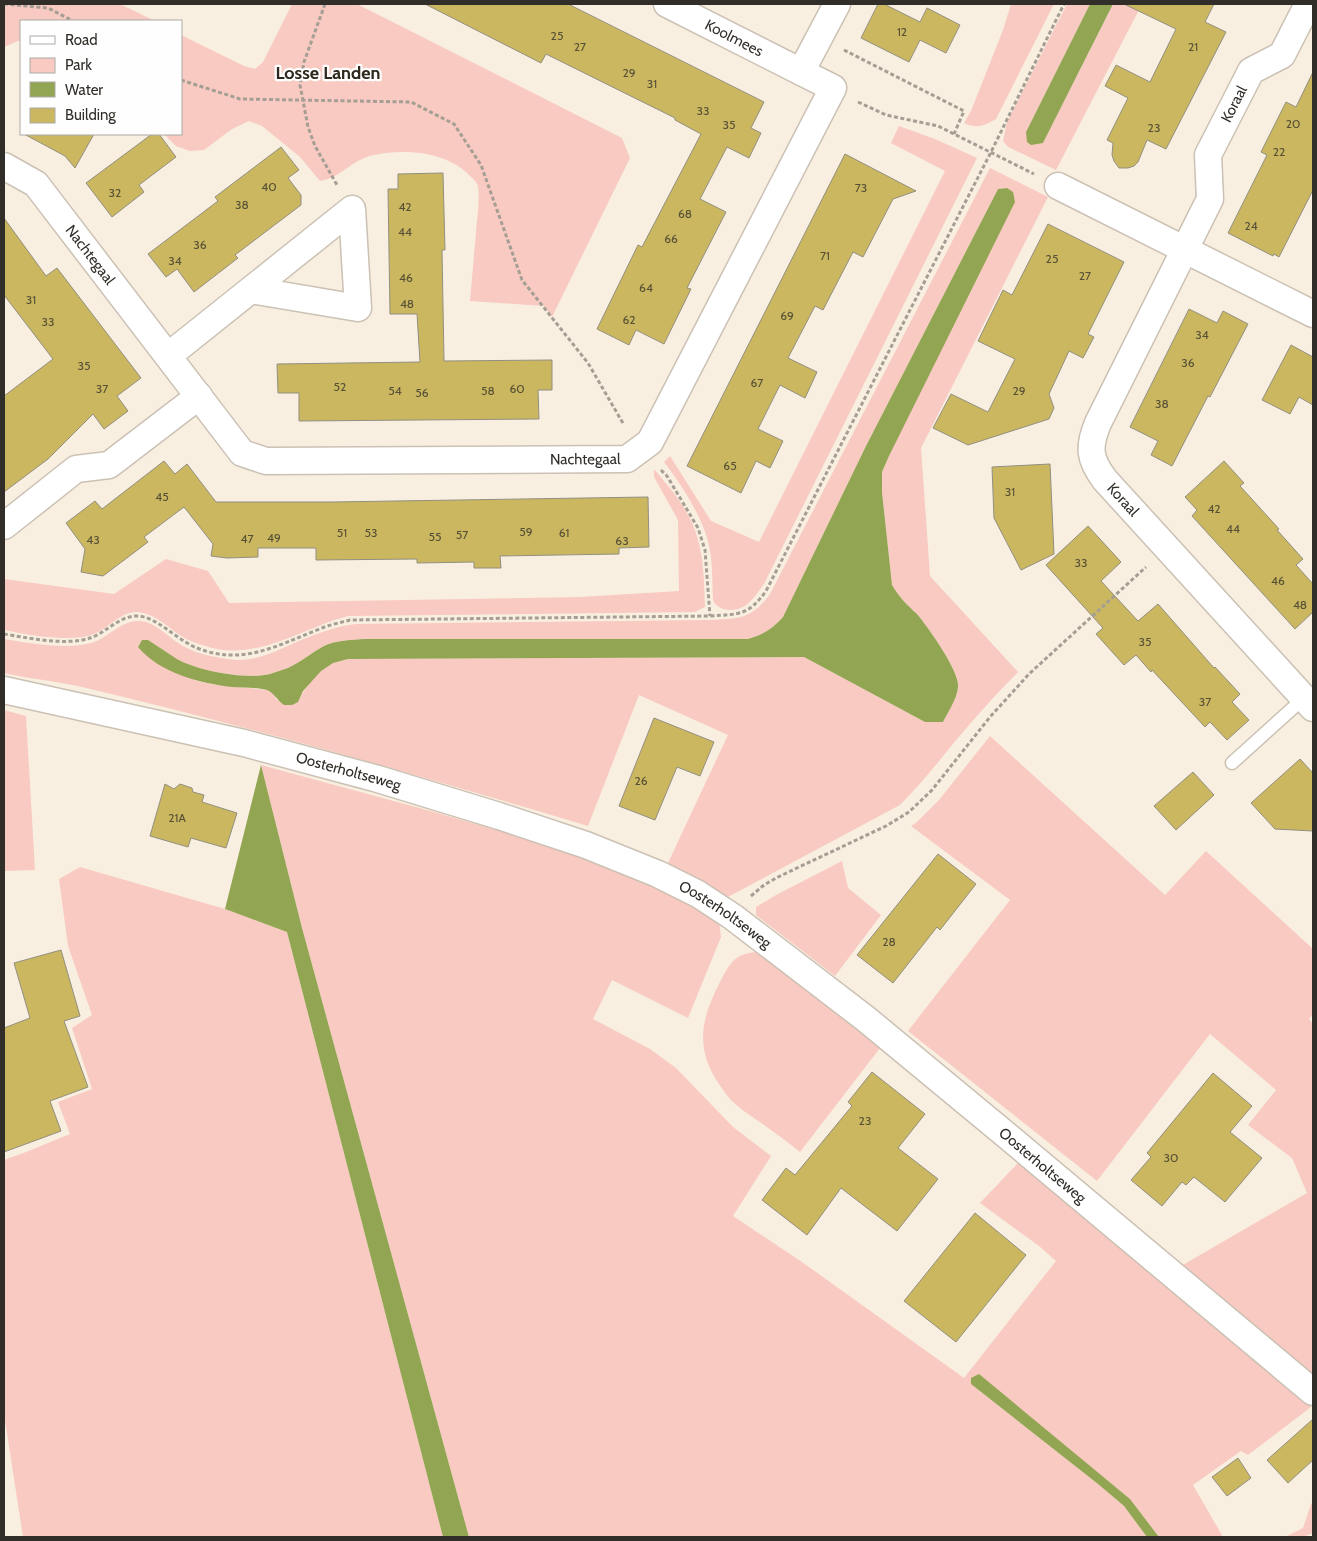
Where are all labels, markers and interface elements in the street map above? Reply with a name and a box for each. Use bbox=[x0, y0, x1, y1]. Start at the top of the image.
street label: Koolmees bbox=[702, 16, 766, 60]
legend bbox=[20, 20, 182, 135]
house number: 12 bbox=[897, 24, 907, 39]
house number: 25 bbox=[551, 28, 563, 43]
text: Road bbox=[65, 31, 98, 49]
house number: 27 bbox=[574, 39, 586, 54]
house number: 21 bbox=[1188, 39, 1198, 54]
text: Park bbox=[65, 56, 92, 74]
district label: Losse Landen bbox=[275, 62, 381, 84]
house number: 29 bbox=[622, 65, 636, 80]
house number: 31 bbox=[647, 76, 657, 91]
text: Water bbox=[65, 81, 103, 99]
street label: Koraal bbox=[1217, 82, 1251, 125]
house number: 33 bbox=[697, 103, 709, 118]
text: Building bbox=[65, 106, 116, 124]
house number: 20 bbox=[1286, 116, 1300, 131]
house number: 35 bbox=[723, 117, 735, 132]
house number: 23 bbox=[1148, 120, 1160, 135]
house number: 22 bbox=[1273, 144, 1285, 159]
house number: 40 bbox=[261, 179, 277, 194]
house number: 73 bbox=[855, 180, 867, 195]
house number: 32 bbox=[109, 185, 121, 200]
house number: 38 bbox=[235, 197, 249, 212]
house number: 42 bbox=[398, 199, 412, 214]
house number: 68 bbox=[678, 206, 692, 221]
house number: 24 bbox=[1244, 218, 1258, 233]
street label: Nachtegaal bbox=[62, 221, 119, 289]
house number: 44 bbox=[398, 224, 412, 239]
house number: 66 bbox=[664, 231, 678, 246]
house number: 36 bbox=[193, 237, 207, 252]
house number: 71 bbox=[820, 248, 830, 263]
house number: 25 bbox=[1046, 251, 1058, 266]
house number: 34 bbox=[168, 253, 182, 268]
house number: 27 bbox=[1079, 268, 1091, 283]
house number: 46 bbox=[399, 270, 413, 285]
house number: 64 bbox=[639, 280, 653, 295]
house number: 31 bbox=[26, 292, 36, 307]
house number: 48 bbox=[400, 296, 414, 311]
house number: 69 bbox=[780, 308, 794, 323]
house number: 62 bbox=[622, 312, 636, 327]
house number: 33 bbox=[42, 314, 54, 329]
house number: 34 bbox=[1195, 327, 1209, 342]
house number: 36 bbox=[1181, 355, 1195, 370]
house number: 35 bbox=[78, 358, 90, 373]
house number: 67 bbox=[751, 375, 763, 390]
house number: 52 bbox=[334, 379, 346, 394]
house number: 37 bbox=[96, 381, 108, 396]
house number: 60 bbox=[509, 381, 525, 396]
house number: 54 bbox=[388, 383, 402, 398]
house number: 58 bbox=[481, 383, 495, 398]
house number: 29 bbox=[1012, 383, 1026, 398]
house number: 56 bbox=[415, 385, 429, 400]
house number: 38 bbox=[1155, 396, 1169, 411]
street label: Nachtegaal bbox=[550, 450, 621, 468]
house number: 65 bbox=[723, 458, 737, 473]
street label: Koraal bbox=[1103, 479, 1143, 520]
house number: 31 bbox=[1005, 484, 1015, 499]
house number: 45 bbox=[155, 489, 169, 504]
house number: 42 bbox=[1207, 501, 1221, 516]
house number: 44 bbox=[1226, 521, 1240, 536]
house number: 59 bbox=[519, 524, 533, 539]
house number: 51 bbox=[337, 525, 347, 540]
house number: 53 bbox=[365, 525, 377, 540]
house number: 61 bbox=[559, 525, 569, 540]
house number: 57 bbox=[456, 527, 468, 542]
house number: 55 bbox=[429, 529, 441, 544]
house number: 49 bbox=[267, 530, 281, 545]
house number: 47 bbox=[241, 531, 253, 546]
house number: 43 bbox=[86, 532, 100, 547]
house number: 63 bbox=[615, 533, 629, 548]
house number: 33 bbox=[1075, 555, 1087, 570]
house number: 46 bbox=[1271, 573, 1285, 588]
house number: 48 bbox=[1293, 597, 1307, 612]
house number: 35 bbox=[1139, 634, 1151, 649]
house number: 37 bbox=[1199, 694, 1211, 709]
street label: Oosterholtseweg bbox=[294, 748, 404, 795]
house number: 26 bbox=[634, 773, 648, 788]
house number: 21A bbox=[168, 810, 186, 825]
street label: Oosterholtseweg bbox=[676, 877, 775, 953]
house number: 28 bbox=[882, 934, 896, 949]
house number: 23 bbox=[859, 1113, 871, 1128]
street label: Oosterholtseweg bbox=[995, 1124, 1090, 1207]
house number: 30 bbox=[1164, 1150, 1178, 1165]

